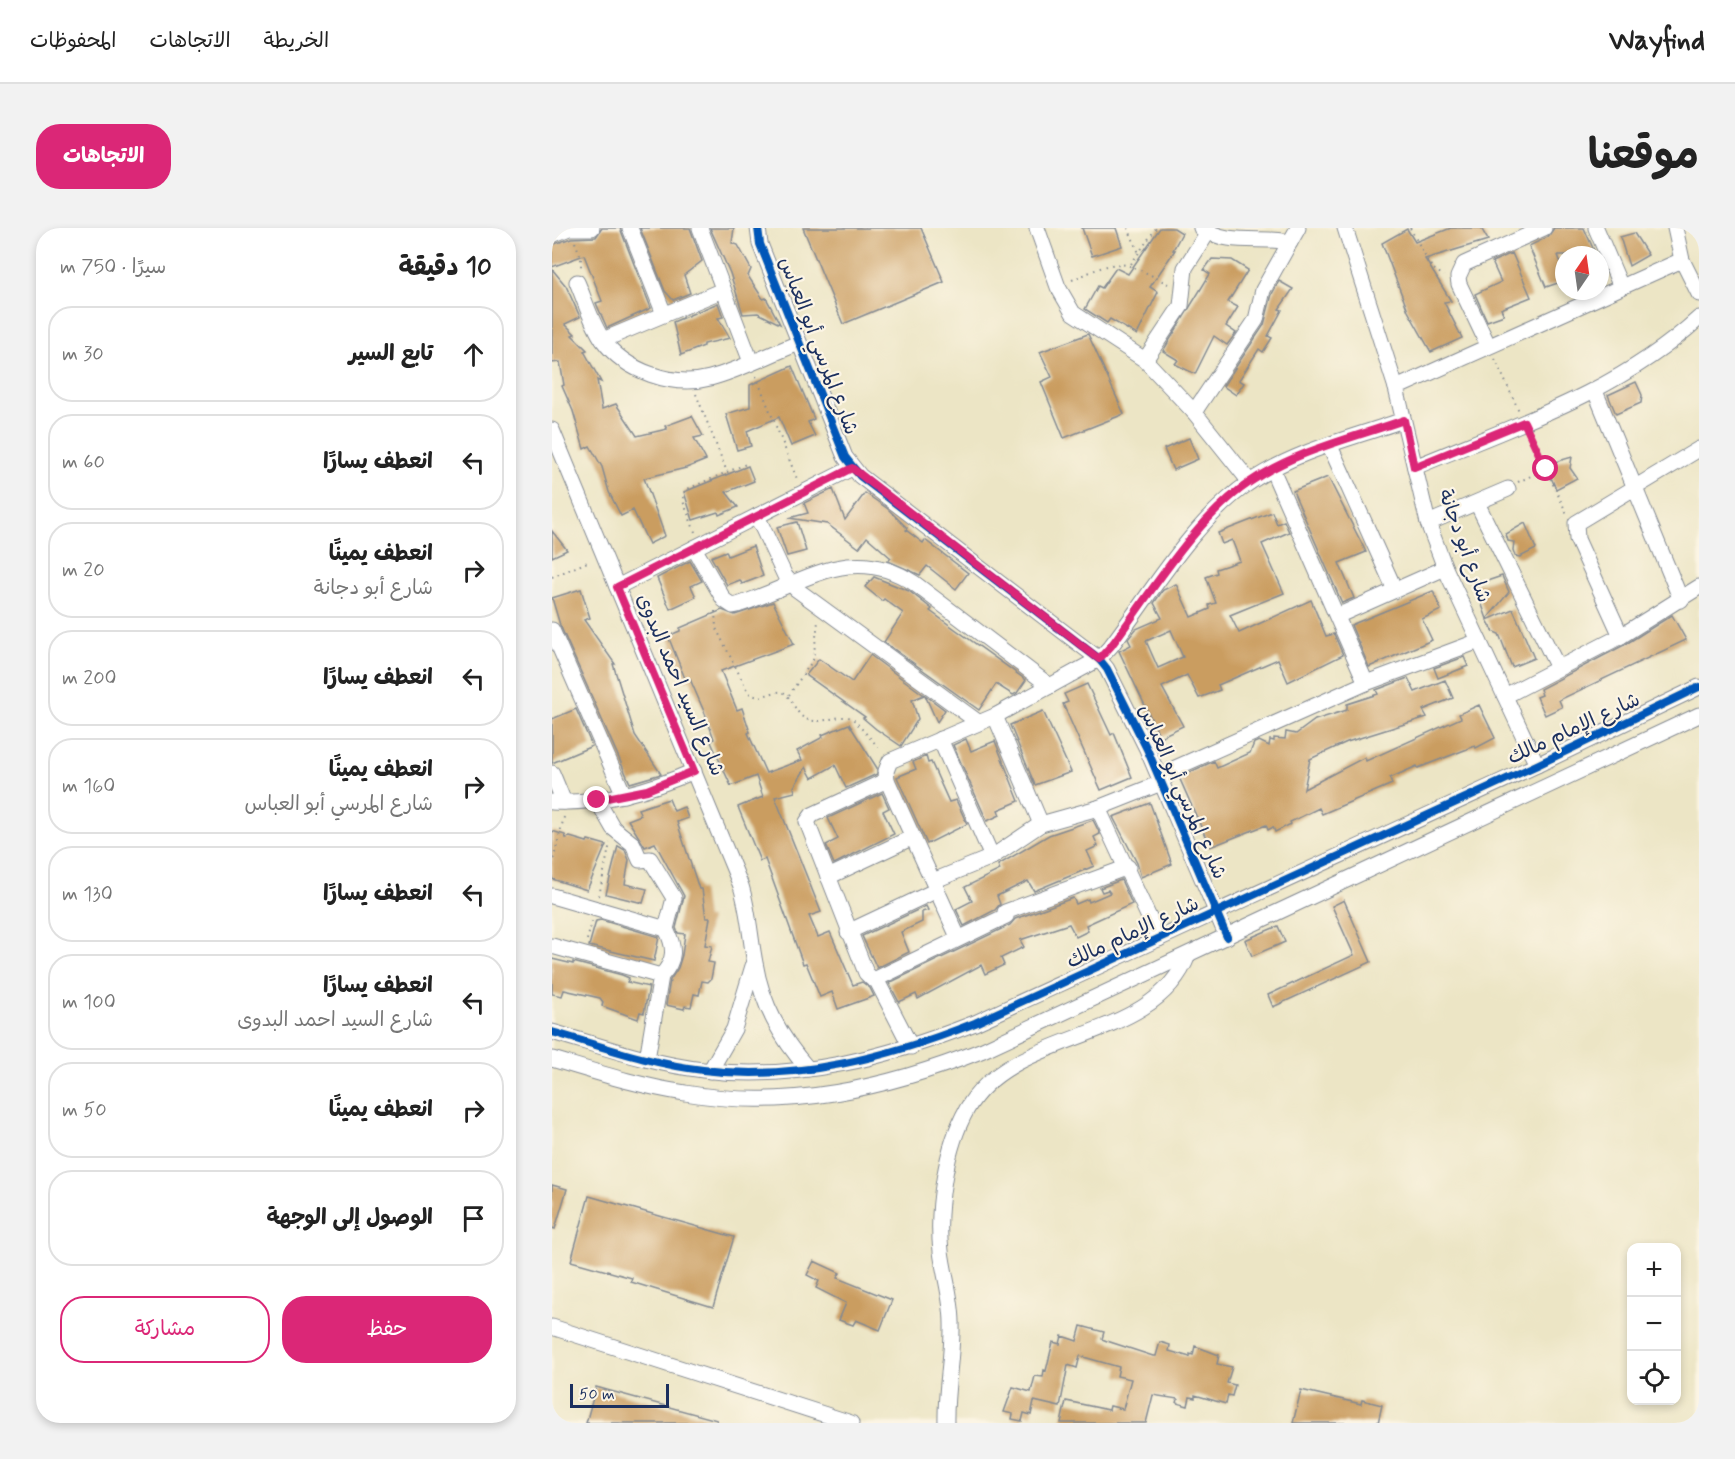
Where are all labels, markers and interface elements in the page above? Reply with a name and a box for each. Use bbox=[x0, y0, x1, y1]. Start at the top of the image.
text: Wayfind bbox=[1609, 23, 1705, 60]
text: المحفوظات bbox=[30, 27, 116, 55]
text: الاتجاهات bbox=[149, 27, 231, 55]
text: الخريطة bbox=[264, 27, 329, 55]
button: الاتجاهات bbox=[36, 124, 171, 189]
text: موقعنا bbox=[1588, 129, 1699, 184]
north arrow bbox=[1555, 246, 1609, 300]
text: 10 دقيقة bbox=[399, 251, 492, 285]
street label: شارع المرسي أبو العباس bbox=[769, 253, 864, 440]
text: سيرًا · 750 m bbox=[60, 254, 166, 281]
icon: ahead bbox=[457, 338, 490, 371]
text: تابع السير bbox=[349, 340, 433, 368]
text: 30 m bbox=[62, 341, 104, 368]
icon: left bbox=[457, 446, 490, 479]
text: انعطف يسارًا bbox=[323, 448, 433, 476]
text: 60 m bbox=[62, 449, 105, 476]
route start bbox=[1532, 455, 1558, 481]
street label: شارع أبو دجانة bbox=[1431, 485, 1497, 607]
text: انعطف يمينًا bbox=[329, 540, 433, 568]
icon: right bbox=[457, 554, 490, 587]
text: 20 m bbox=[62, 557, 105, 584]
text: شارع أبو دجانة bbox=[314, 575, 433, 602]
street label: شارع السيد احمد البدوى bbox=[629, 590, 731, 780]
icon: left bbox=[457, 662, 490, 695]
text: انعطف يسارًا bbox=[323, 664, 433, 692]
text: 200 m bbox=[62, 665, 117, 692]
street label: شارع الإمام مالك bbox=[1503, 686, 1645, 772]
street label: شارع المرسي أبو العباس bbox=[1129, 700, 1233, 885]
text: انعطف يمينًا bbox=[329, 756, 433, 784]
icon: right bbox=[457, 770, 490, 803]
text: 160 m bbox=[62, 773, 115, 800]
route end bbox=[583, 786, 609, 812]
text: شارع المرسي أبو العباس bbox=[244, 791, 433, 818]
icon: left bbox=[457, 878, 490, 911]
text: انعطف يسارًا bbox=[323, 880, 433, 908]
text: 130 m bbox=[62, 881, 113, 908]
street label: شارع الإمام مالك bbox=[1062, 890, 1204, 976]
text: انعطف يسارًا bbox=[323, 972, 433, 1000]
icon: left bbox=[457, 986, 490, 1019]
text: 100 m bbox=[62, 989, 116, 1016]
text: شارع السيد احمد البدوى bbox=[237, 1007, 433, 1034]
icon: right bbox=[457, 1094, 490, 1127]
text: انعطف يمينًا bbox=[329, 1096, 433, 1124]
text: 50 m bbox=[62, 1097, 107, 1124]
icon: arrive bbox=[457, 1202, 490, 1235]
text: الوصول إلى الوجهة bbox=[266, 1204, 433, 1232]
map controls bbox=[1627, 1243, 1681, 1405]
button: + bbox=[1627, 1243, 1681, 1297]
button: مشاركة bbox=[60, 1296, 270, 1363]
button: حفظ bbox=[282, 1296, 492, 1363]
button: − bbox=[1627, 1297, 1681, 1351]
button: locate bbox=[1627, 1351, 1681, 1405]
scale bar bbox=[570, 1381, 669, 1408]
text: 50 m bbox=[579, 1384, 615, 1405]

